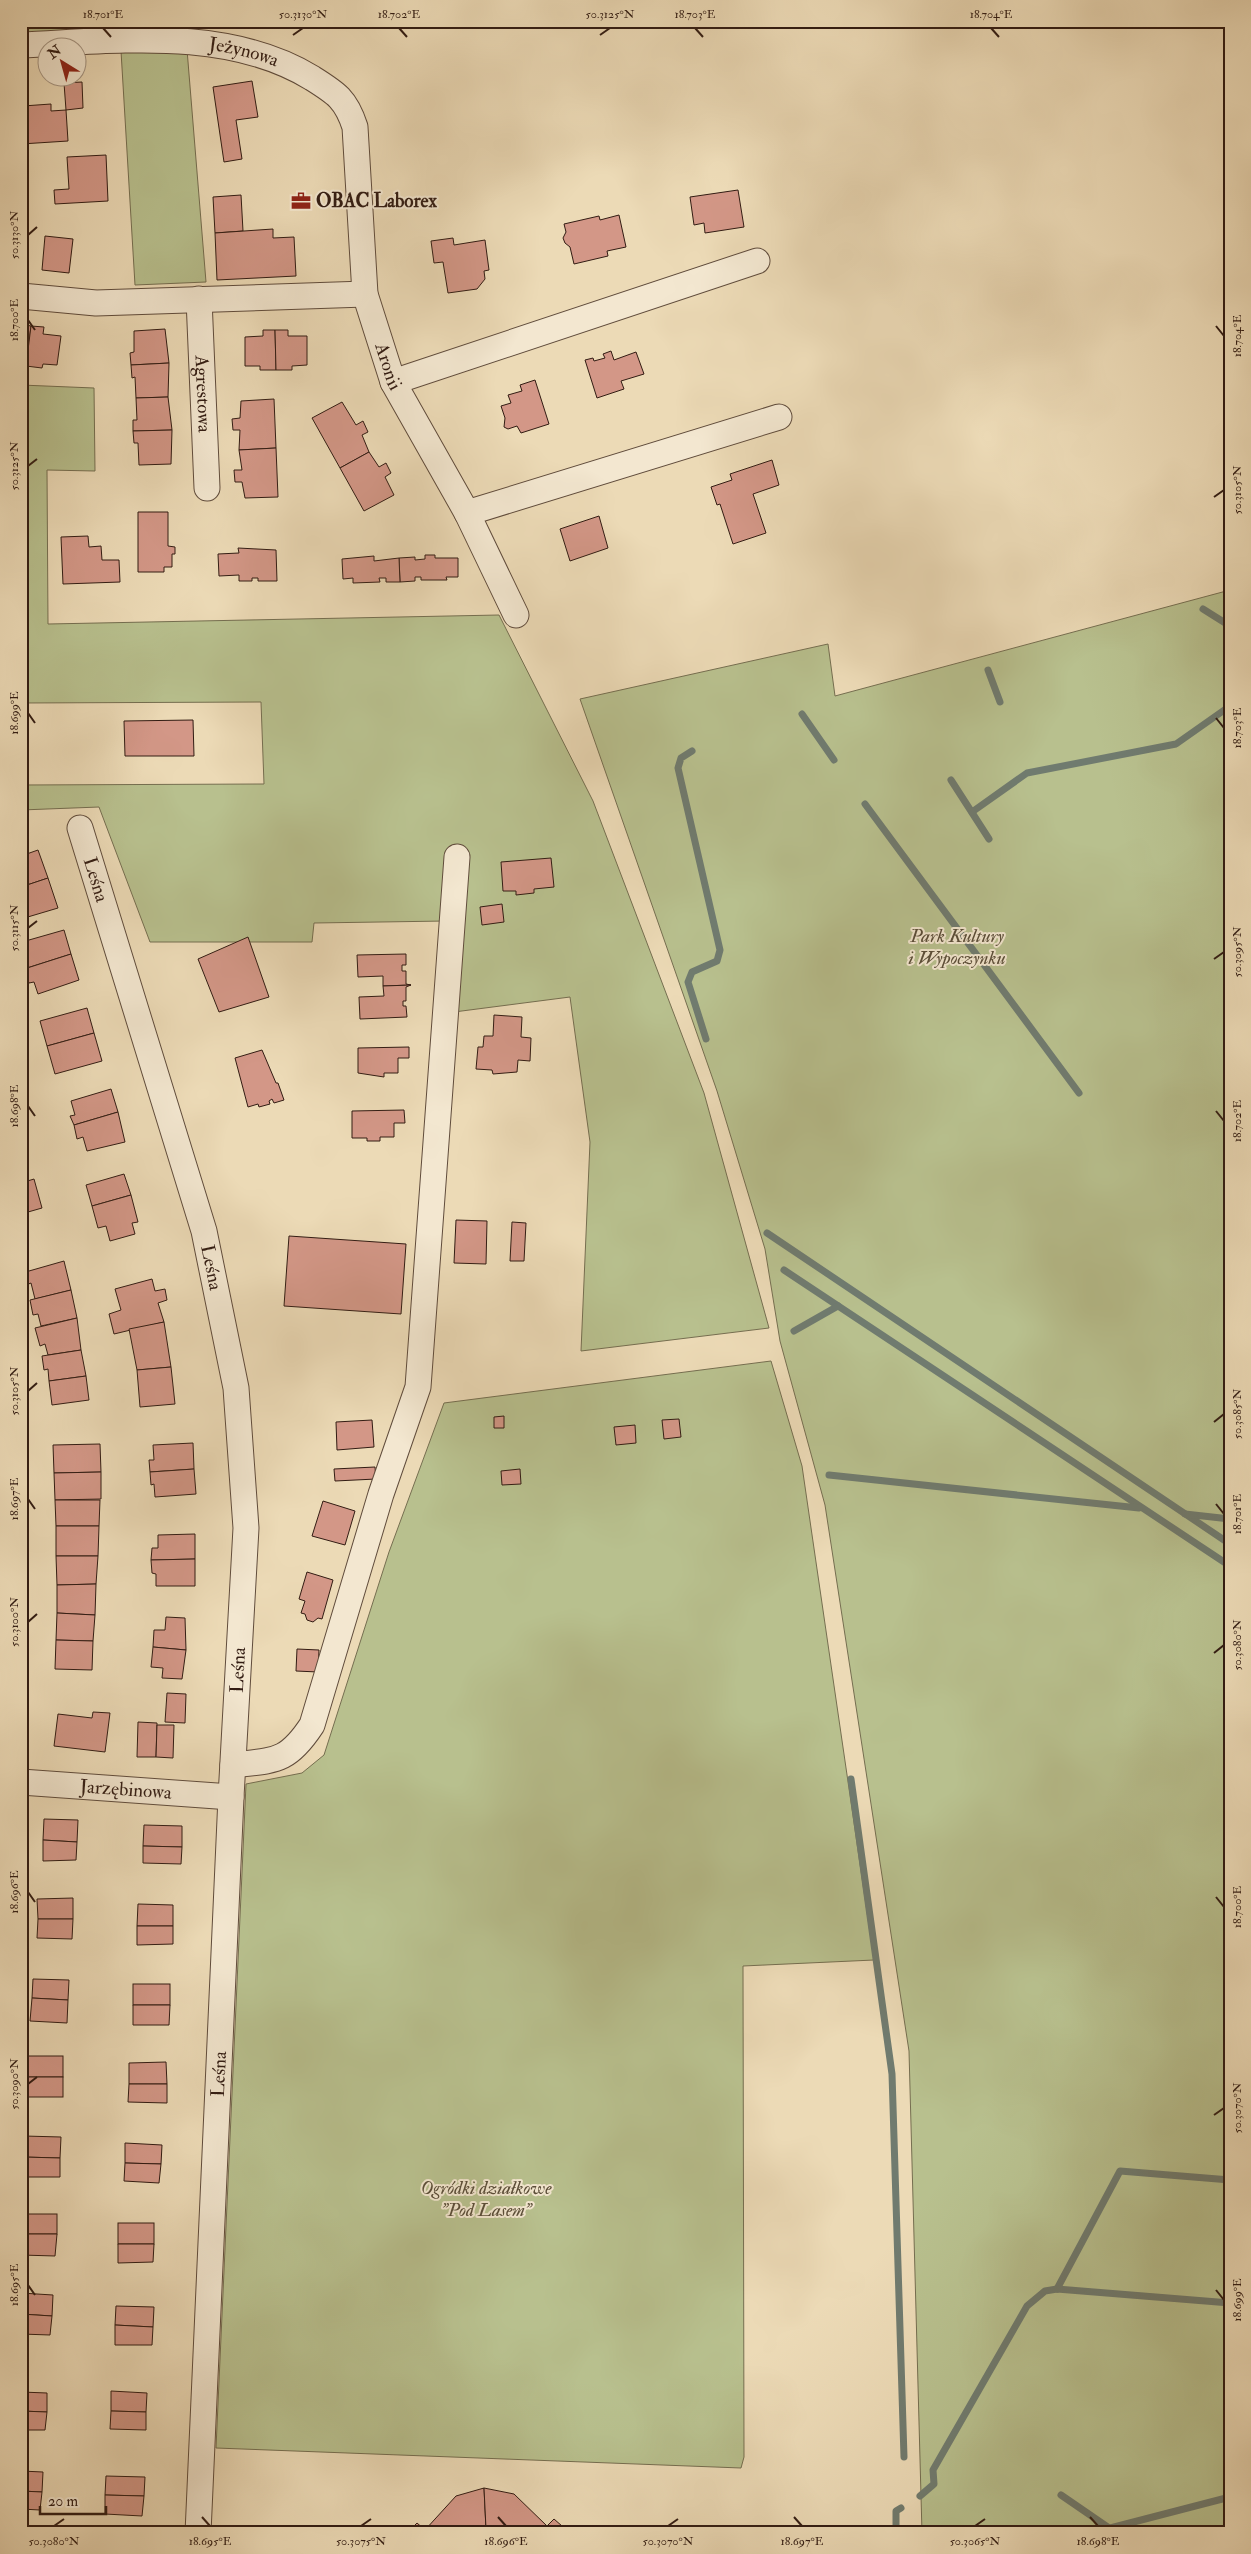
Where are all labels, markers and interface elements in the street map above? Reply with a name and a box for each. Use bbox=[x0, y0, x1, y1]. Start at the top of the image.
text: 18.701°E bbox=[83, 7, 124, 22]
text: 50.3130°N bbox=[279, 7, 327, 22]
text: 18.702°E bbox=[378, 7, 421, 22]
text: 50.3125°N bbox=[586, 7, 635, 22]
text: 18.703°E bbox=[675, 7, 716, 22]
text: 18.704°E bbox=[970, 7, 1013, 22]
street label: Jeżynowa bbox=[206, 32, 282, 72]
north arrow bbox=[38, 38, 88, 88]
text: N bbox=[44, 41, 65, 63]
place label: OBAC Laborex bbox=[316, 189, 437, 213]
office icon: OBAC Laborex bbox=[290, 190, 312, 212]
text: 50.3130°N bbox=[7, 211, 22, 259]
text: 18.700°E bbox=[7, 298, 22, 341]
text: 18.704°E bbox=[1230, 314, 1245, 357]
street label: Aronii bbox=[369, 339, 407, 395]
street label: Agrestowa bbox=[189, 354, 217, 433]
text: 50.3125°N bbox=[7, 441, 22, 490]
text: 50.3105°N bbox=[1230, 465, 1245, 514]
text: 18.699°E bbox=[7, 691, 22, 735]
text: 18.703°E bbox=[1230, 707, 1245, 748]
street label: Leśna bbox=[78, 854, 114, 905]
text: 50.3115°N bbox=[7, 904, 22, 952]
park label: Park Kultury i Wypoczynku bbox=[909, 924, 1005, 970]
text: 50.3095°N bbox=[1230, 926, 1245, 977]
text: 18.698°E bbox=[7, 1084, 22, 1127]
text: 18.702°E bbox=[1230, 1099, 1245, 1142]
street label: Leśna bbox=[195, 1243, 228, 1293]
text: 50.3105°N bbox=[7, 1366, 22, 1415]
text: 50.3085°N bbox=[1230, 1389, 1245, 1439]
text: 18.697°E bbox=[7, 1477, 22, 1520]
text: 18.701°E bbox=[1230, 1493, 1245, 1534]
text: 50.3100°N bbox=[7, 1597, 22, 1647]
text: 50.3080°N bbox=[1230, 1619, 1245, 1671]
street label: Leśna bbox=[225, 1646, 251, 1694]
street label: Jarzębinowa bbox=[78, 1774, 173, 1805]
text: 18.696°E bbox=[7, 1870, 22, 1914]
text: 18.700°E bbox=[1230, 1885, 1245, 1928]
street label: Leśna bbox=[206, 2050, 232, 2098]
text: 50.3090°N bbox=[7, 2058, 22, 2110]
text: 50.3070°N bbox=[1230, 2082, 1245, 2134]
park label: Ogródki działkowe "Pod Lasem" bbox=[420, 2176, 552, 2222]
text: 18.695°E bbox=[7, 2263, 22, 2306]
text: 18.699°E bbox=[1230, 2278, 1245, 2322]
scale bar bbox=[40, 2484, 106, 2516]
text: 20 m bbox=[48, 2492, 78, 2511]
text: 50.3080°N bbox=[28, 2534, 80, 2549]
text: 18.695°E bbox=[189, 2534, 232, 2549]
text: 50.3075°N bbox=[336, 2534, 386, 2549]
text: 18.696°E bbox=[484, 2534, 528, 2549]
text: 50.3070°N bbox=[642, 2534, 694, 2549]
text: 18.697°E bbox=[781, 2534, 824, 2549]
text: 50.3065°N bbox=[950, 2534, 1001, 2549]
text: 18.698°E bbox=[1077, 2534, 1120, 2549]

